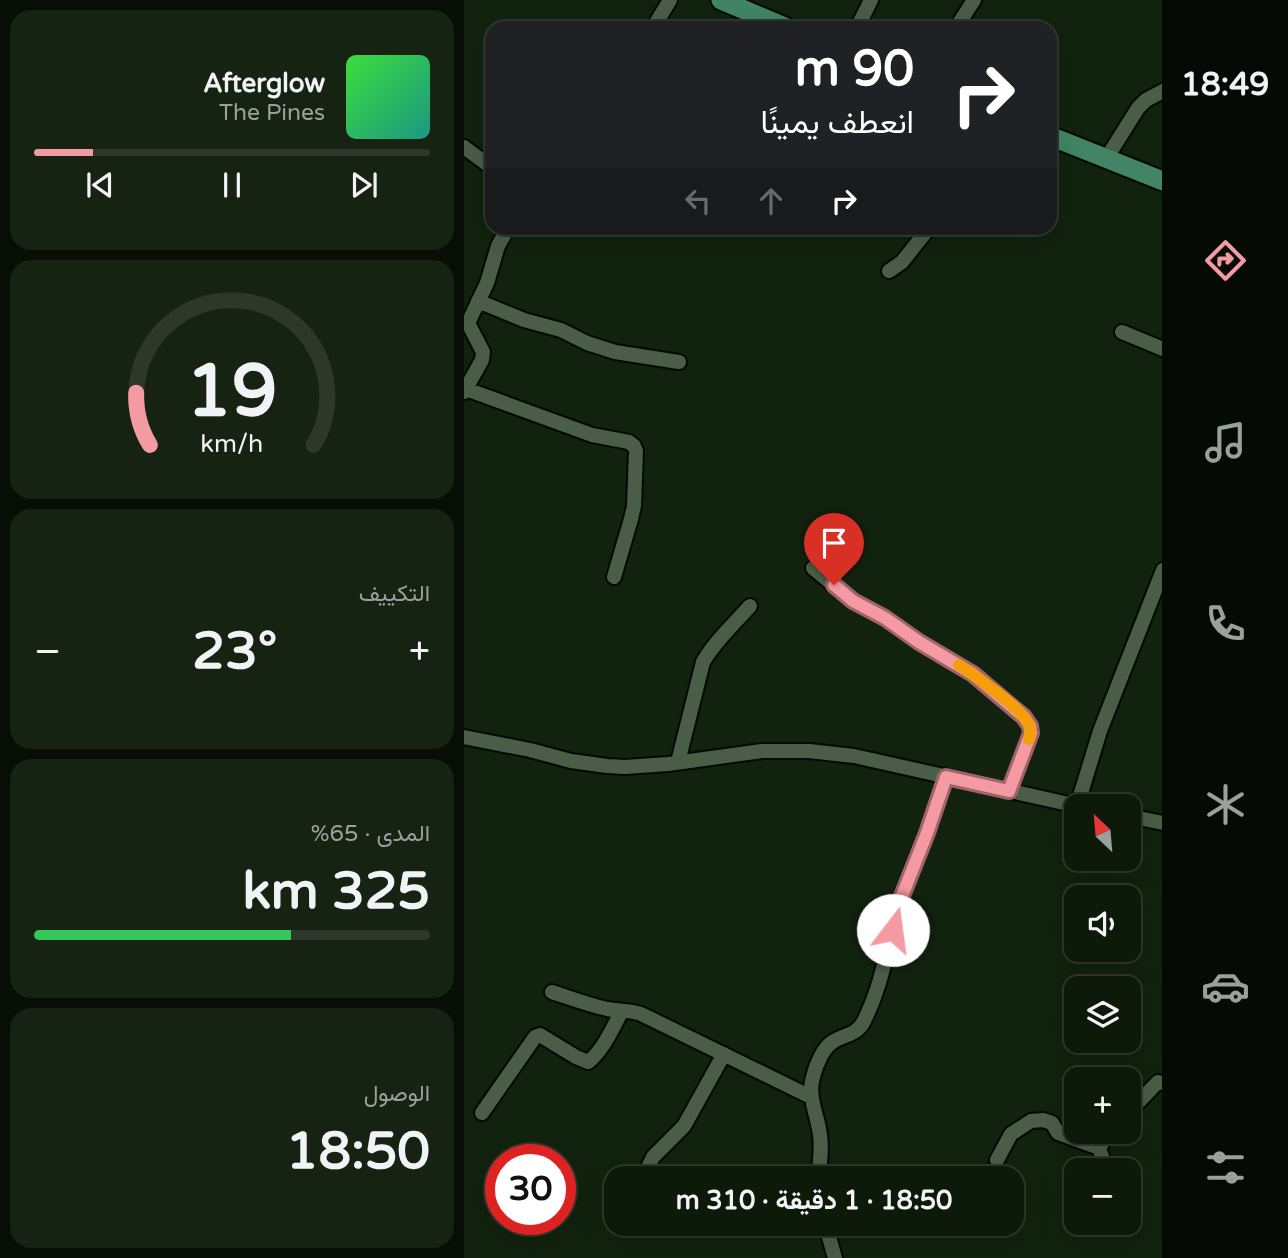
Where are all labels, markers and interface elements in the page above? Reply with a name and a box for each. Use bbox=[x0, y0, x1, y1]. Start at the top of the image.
text: 90 m bbox=[795, 40, 914, 99]
icon: right bbox=[938, 49, 1029, 140]
text: 18:49 bbox=[1181, 66, 1269, 104]
text: Afterglow bbox=[203, 68, 325, 99]
text: The Pines bbox=[219, 99, 325, 127]
text: انعطف يمينًا bbox=[760, 104, 914, 142]
icon: previous bbox=[81, 166, 119, 204]
icon: pause bbox=[213, 166, 251, 204]
icon: next bbox=[345, 166, 383, 204]
icon: left bbox=[679, 182, 717, 220]
icon: ahead bbox=[752, 182, 790, 220]
icon: right bbox=[825, 182, 863, 220]
icon: directions bbox=[1201, 236, 1250, 285]
text: 19 bbox=[186, 349, 278, 437]
icon: music bbox=[1201, 418, 1250, 467]
text: km/h bbox=[201, 429, 263, 459]
pin bbox=[804, 513, 864, 585]
icon: arrive bbox=[815, 524, 853, 562]
text: التكييف bbox=[359, 580, 430, 608]
icon: phone bbox=[1201, 599, 1250, 648]
text: 23° bbox=[192, 620, 277, 683]
text: − bbox=[34, 629, 61, 675]
text: + bbox=[409, 629, 430, 675]
icon: climate bbox=[1201, 780, 1250, 829]
north arrow bbox=[1064, 794, 1141, 872]
map controls bbox=[1064, 794, 1141, 1235]
text: المدى · 65% bbox=[311, 820, 430, 848]
text: 325 km bbox=[242, 860, 430, 923]
button: sound bbox=[1064, 885, 1141, 962]
position arrow bbox=[856, 893, 930, 967]
icon: car bbox=[1201, 962, 1250, 1011]
button: layers bbox=[1064, 976, 1141, 1053]
button: + bbox=[1064, 1067, 1141, 1144]
text: الوصول bbox=[364, 1080, 430, 1108]
text: 18:50 bbox=[286, 1120, 430, 1183]
icon: filters bbox=[1201, 1143, 1250, 1192]
speed limit sign: 30 bbox=[485, 1144, 576, 1235]
button: − bbox=[1064, 1158, 1141, 1235]
text: 18:50 · 1 دقيقة · 310 m bbox=[676, 1185, 952, 1216]

